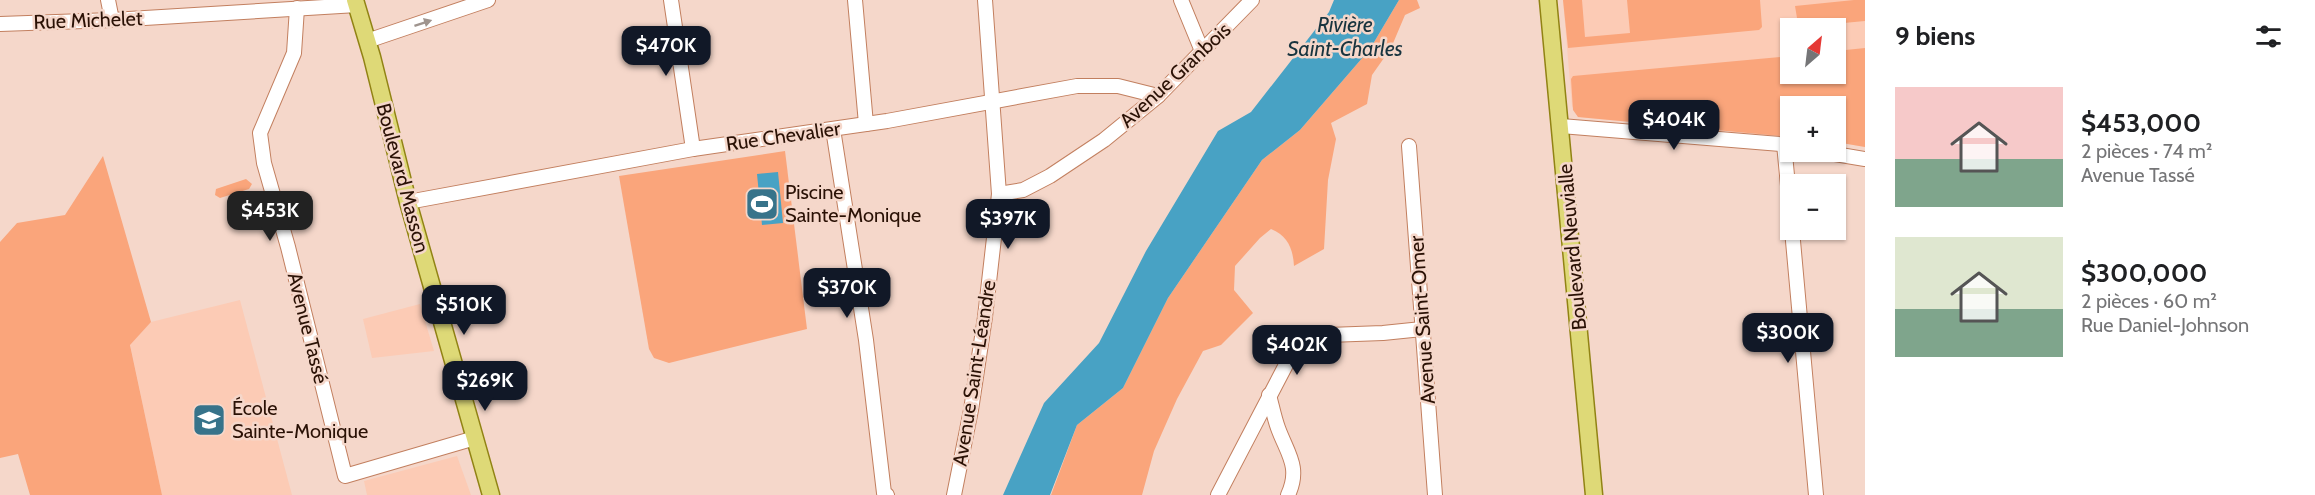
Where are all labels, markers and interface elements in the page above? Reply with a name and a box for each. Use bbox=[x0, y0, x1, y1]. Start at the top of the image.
street label: Rue Michelet bbox=[33, 6, 143, 34]
water label: Rivière Saint-Charles bbox=[1287, 12, 1403, 61]
one-way arrow bbox=[414, 18, 432, 27]
street label: Avenue Granbois bbox=[1115, 18, 1235, 132]
north arrow bbox=[1780, 18, 1846, 84]
map controls bbox=[1780, 18, 1846, 240]
text: 9 biens bbox=[1895, 20, 1975, 52]
icon: filters bbox=[2252, 20, 2285, 53]
pin: $470K bbox=[624, 26, 708, 77]
text: $470K bbox=[636, 33, 696, 57]
button: + bbox=[1780, 96, 1846, 162]
pin: $404K bbox=[1632, 100, 1716, 151]
street label: Boulevard Masson bbox=[372, 101, 434, 255]
text: $404K bbox=[1642, 107, 1706, 131]
text: $453,000 bbox=[2081, 107, 2201, 139]
icon: home bbox=[1943, 111, 2015, 183]
street label: Rue Chevalier bbox=[724, 116, 842, 156]
text: 2 pièces · 74 m² bbox=[2081, 139, 2212, 163]
street label: Boulevard Neuvialle bbox=[1553, 163, 1591, 331]
text: Avenue Tassé bbox=[2081, 163, 2195, 187]
button: − bbox=[1780, 174, 1846, 240]
place label: Piscine Sainte-Monique bbox=[785, 180, 921, 227]
sports icon: Piscine Sainte-Monique bbox=[744, 186, 780, 222]
pin: $453K bbox=[228, 191, 312, 242]
text: $453K bbox=[241, 198, 299, 222]
pin: $397K bbox=[966, 199, 1050, 250]
text: $397K bbox=[980, 206, 1036, 230]
street label: Avenue Saint-Omer bbox=[1404, 234, 1440, 405]
text: $300,000 bbox=[2081, 257, 2207, 289]
icon: home bbox=[1943, 261, 2015, 333]
pin: $370K bbox=[805, 268, 889, 319]
street label: Avenue Tassé bbox=[283, 270, 333, 386]
text: $370K bbox=[817, 275, 877, 299]
street label: Avenue Saint-Léandre bbox=[947, 278, 1001, 468]
pin: $510K bbox=[422, 285, 506, 336]
text: 2 pièces · 60 m² bbox=[2081, 289, 2217, 313]
text: $510K bbox=[436, 292, 492, 316]
pin: $300K bbox=[1746, 313, 1830, 364]
text: Rue Daniel-Johnson bbox=[2081, 313, 2249, 337]
text: $300K bbox=[1756, 320, 1820, 344]
pin: $402K bbox=[1255, 325, 1339, 376]
text: $402K bbox=[1266, 332, 1328, 356]
pin: $269K bbox=[443, 361, 527, 412]
text: $269K bbox=[456, 368, 514, 392]
place label: École Sainte-Monique bbox=[232, 396, 368, 443]
school or university icon: École Sainte-Monique bbox=[191, 402, 227, 438]

